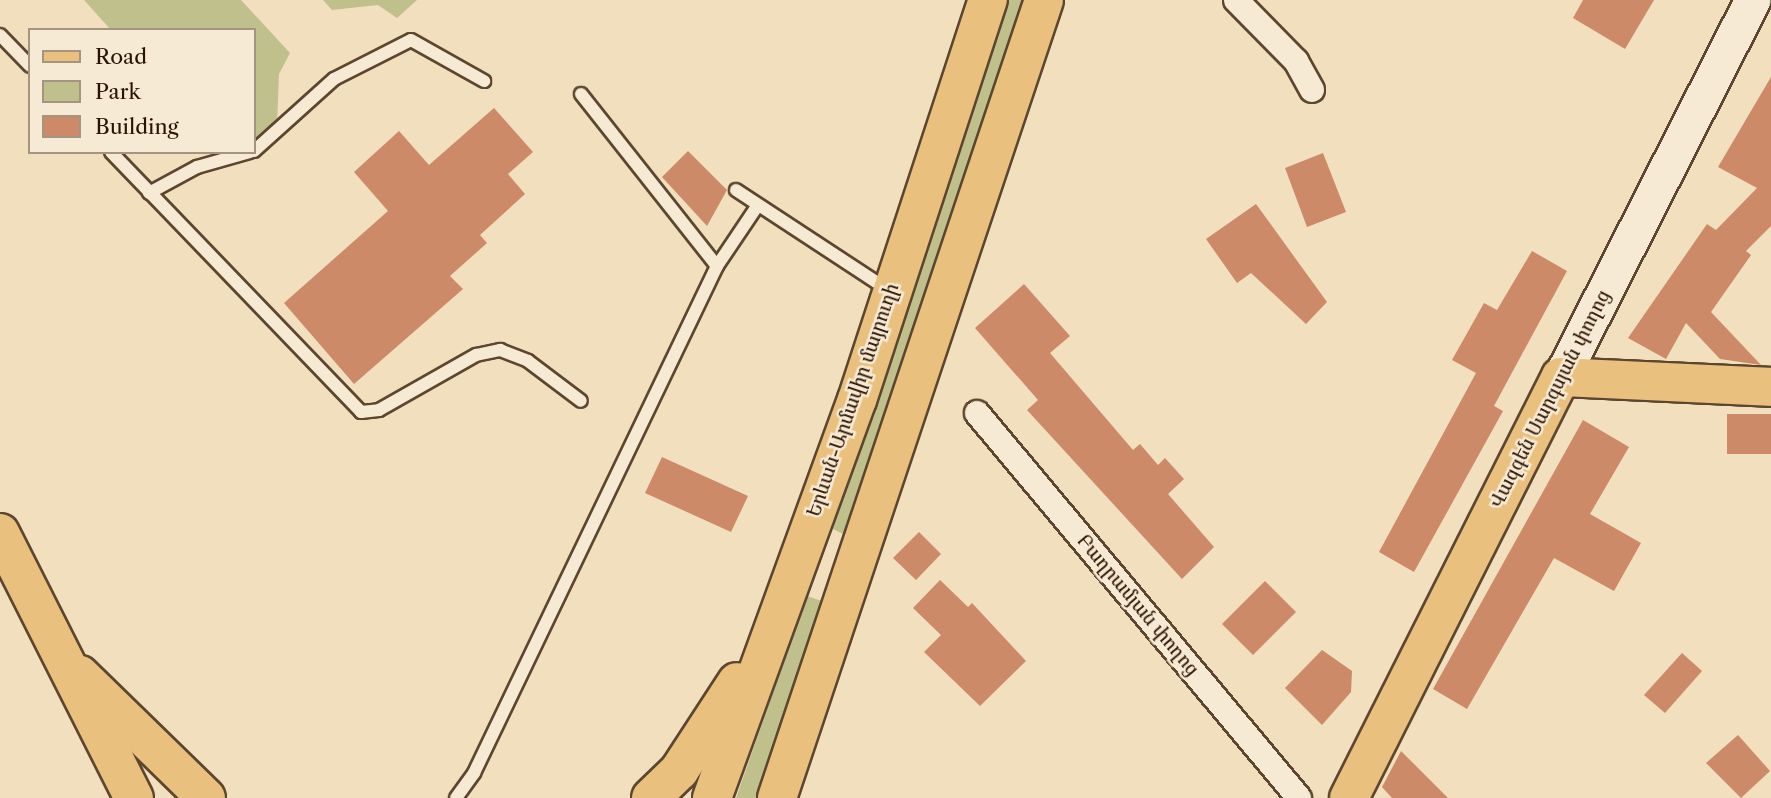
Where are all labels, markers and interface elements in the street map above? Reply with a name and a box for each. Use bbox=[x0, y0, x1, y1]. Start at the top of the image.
legend bbox=[28, 28, 256, 154]
text: Road bbox=[95, 44, 147, 69]
text: Park bbox=[95, 79, 141, 104]
text: Building bbox=[95, 114, 179, 139]
street label: Երևան-Արմավիր մայրուղի bbox=[802, 280, 904, 520]
street label: Վազգեն Սարգսյան փողոց bbox=[1485, 286, 1615, 512]
street label: Բաղրամյան փողոց bbox=[1072, 530, 1204, 680]

